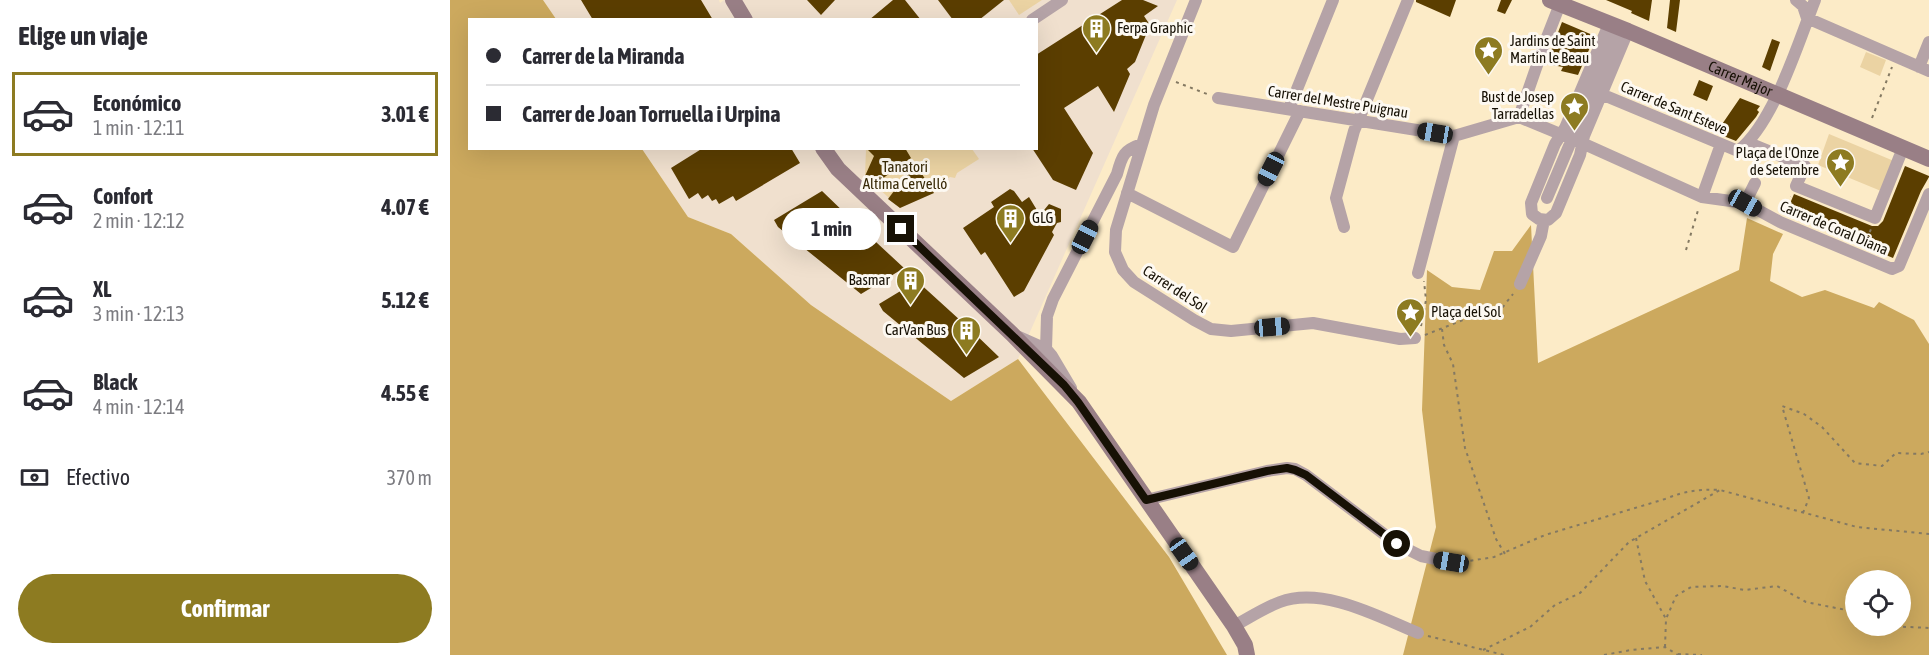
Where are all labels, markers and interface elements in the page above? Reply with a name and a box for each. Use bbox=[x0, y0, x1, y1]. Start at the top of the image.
building icon: Ferpa Graphic bbox=[1080, 12, 1112, 54]
place label: Ferpa Graphic bbox=[1117, 19, 1193, 36]
text: Elige un viaje bbox=[18, 20, 148, 51]
place label: Jardins de Saint Martin le Beau bbox=[1510, 32, 1596, 66]
place icon: Jardins de Saint Martin le Beau bbox=[1473, 34, 1505, 76]
text: Carrer de la Miranda bbox=[522, 43, 685, 69]
street label: Carrer Major bbox=[1706, 57, 1776, 100]
street label: Carrer de Sant Esteve bbox=[1618, 77, 1730, 138]
street label: Carrer del Mestre Puignau bbox=[1267, 82, 1409, 121]
icon: car bbox=[21, 87, 75, 141]
place label: Bust de Josep Tarradellas bbox=[1481, 88, 1554, 122]
text: Económico bbox=[93, 90, 181, 116]
place icon: Bust de Josep Tarradellas bbox=[1559, 90, 1591, 132]
text: 3.01 € bbox=[381, 101, 429, 127]
text: Carrer de Joan Torruella i Urpina bbox=[522, 101, 780, 127]
text: 1 min · 12:11 bbox=[93, 116, 185, 139]
car bbox=[1416, 121, 1454, 145]
place label: Plaça de l'Onze de Setembre bbox=[1736, 144, 1819, 178]
place icon: Plaça de l'Onze de Setembre bbox=[1824, 146, 1856, 188]
car bbox=[1255, 149, 1287, 189]
park label: Tanatori Altima Cervelló bbox=[863, 158, 947, 192]
icon: car bbox=[21, 180, 75, 234]
text: Confort bbox=[93, 183, 153, 209]
car bbox=[1725, 186, 1765, 220]
text: 4.07 € bbox=[381, 194, 429, 220]
street label: Carrer de Coral Diana bbox=[1778, 197, 1891, 258]
building icon: GLG bbox=[995, 202, 1027, 244]
callout: 1 min bbox=[781, 208, 880, 250]
text: 2 min · 12:12 bbox=[93, 209, 185, 232]
place label: GLG bbox=[1032, 209, 1053, 226]
route end bbox=[887, 215, 914, 242]
text: 1 min bbox=[811, 217, 852, 240]
car bbox=[1069, 217, 1101, 257]
street label: Carrer del Sol bbox=[1140, 262, 1211, 316]
building icon: Basmar bbox=[895, 264, 927, 306]
place label: Basmar bbox=[848, 271, 891, 288]
icon: car bbox=[21, 273, 75, 327]
text: XL bbox=[93, 276, 111, 302]
text: 5.12 € bbox=[381, 287, 429, 313]
place icon: Plaça del Sol bbox=[1394, 296, 1426, 338]
text: 3 min · 12:13 bbox=[93, 302, 185, 325]
place label: Plaça del Sol bbox=[1431, 303, 1501, 320]
building icon: CarVan Bus bbox=[951, 314, 983, 356]
car bbox=[1253, 316, 1291, 338]
place label: CarVan Bus bbox=[885, 321, 946, 338]
icon: car bbox=[21, 366, 75, 420]
text: Black bbox=[93, 369, 137, 395]
text: 4.55 € bbox=[381, 380, 429, 406]
text: 4 min · 12:14 bbox=[93, 395, 185, 418]
icon: cash bbox=[18, 461, 51, 494]
text: Efectivo bbox=[66, 464, 130, 490]
text: 370 m bbox=[387, 466, 432, 489]
route start bbox=[1383, 530, 1410, 557]
car bbox=[1166, 534, 1202, 574]
car bbox=[1432, 550, 1470, 574]
map controls bbox=[1845, 570, 1911, 636]
button: locate bbox=[1845, 570, 1911, 636]
button: Confirmar bbox=[18, 574, 432, 643]

